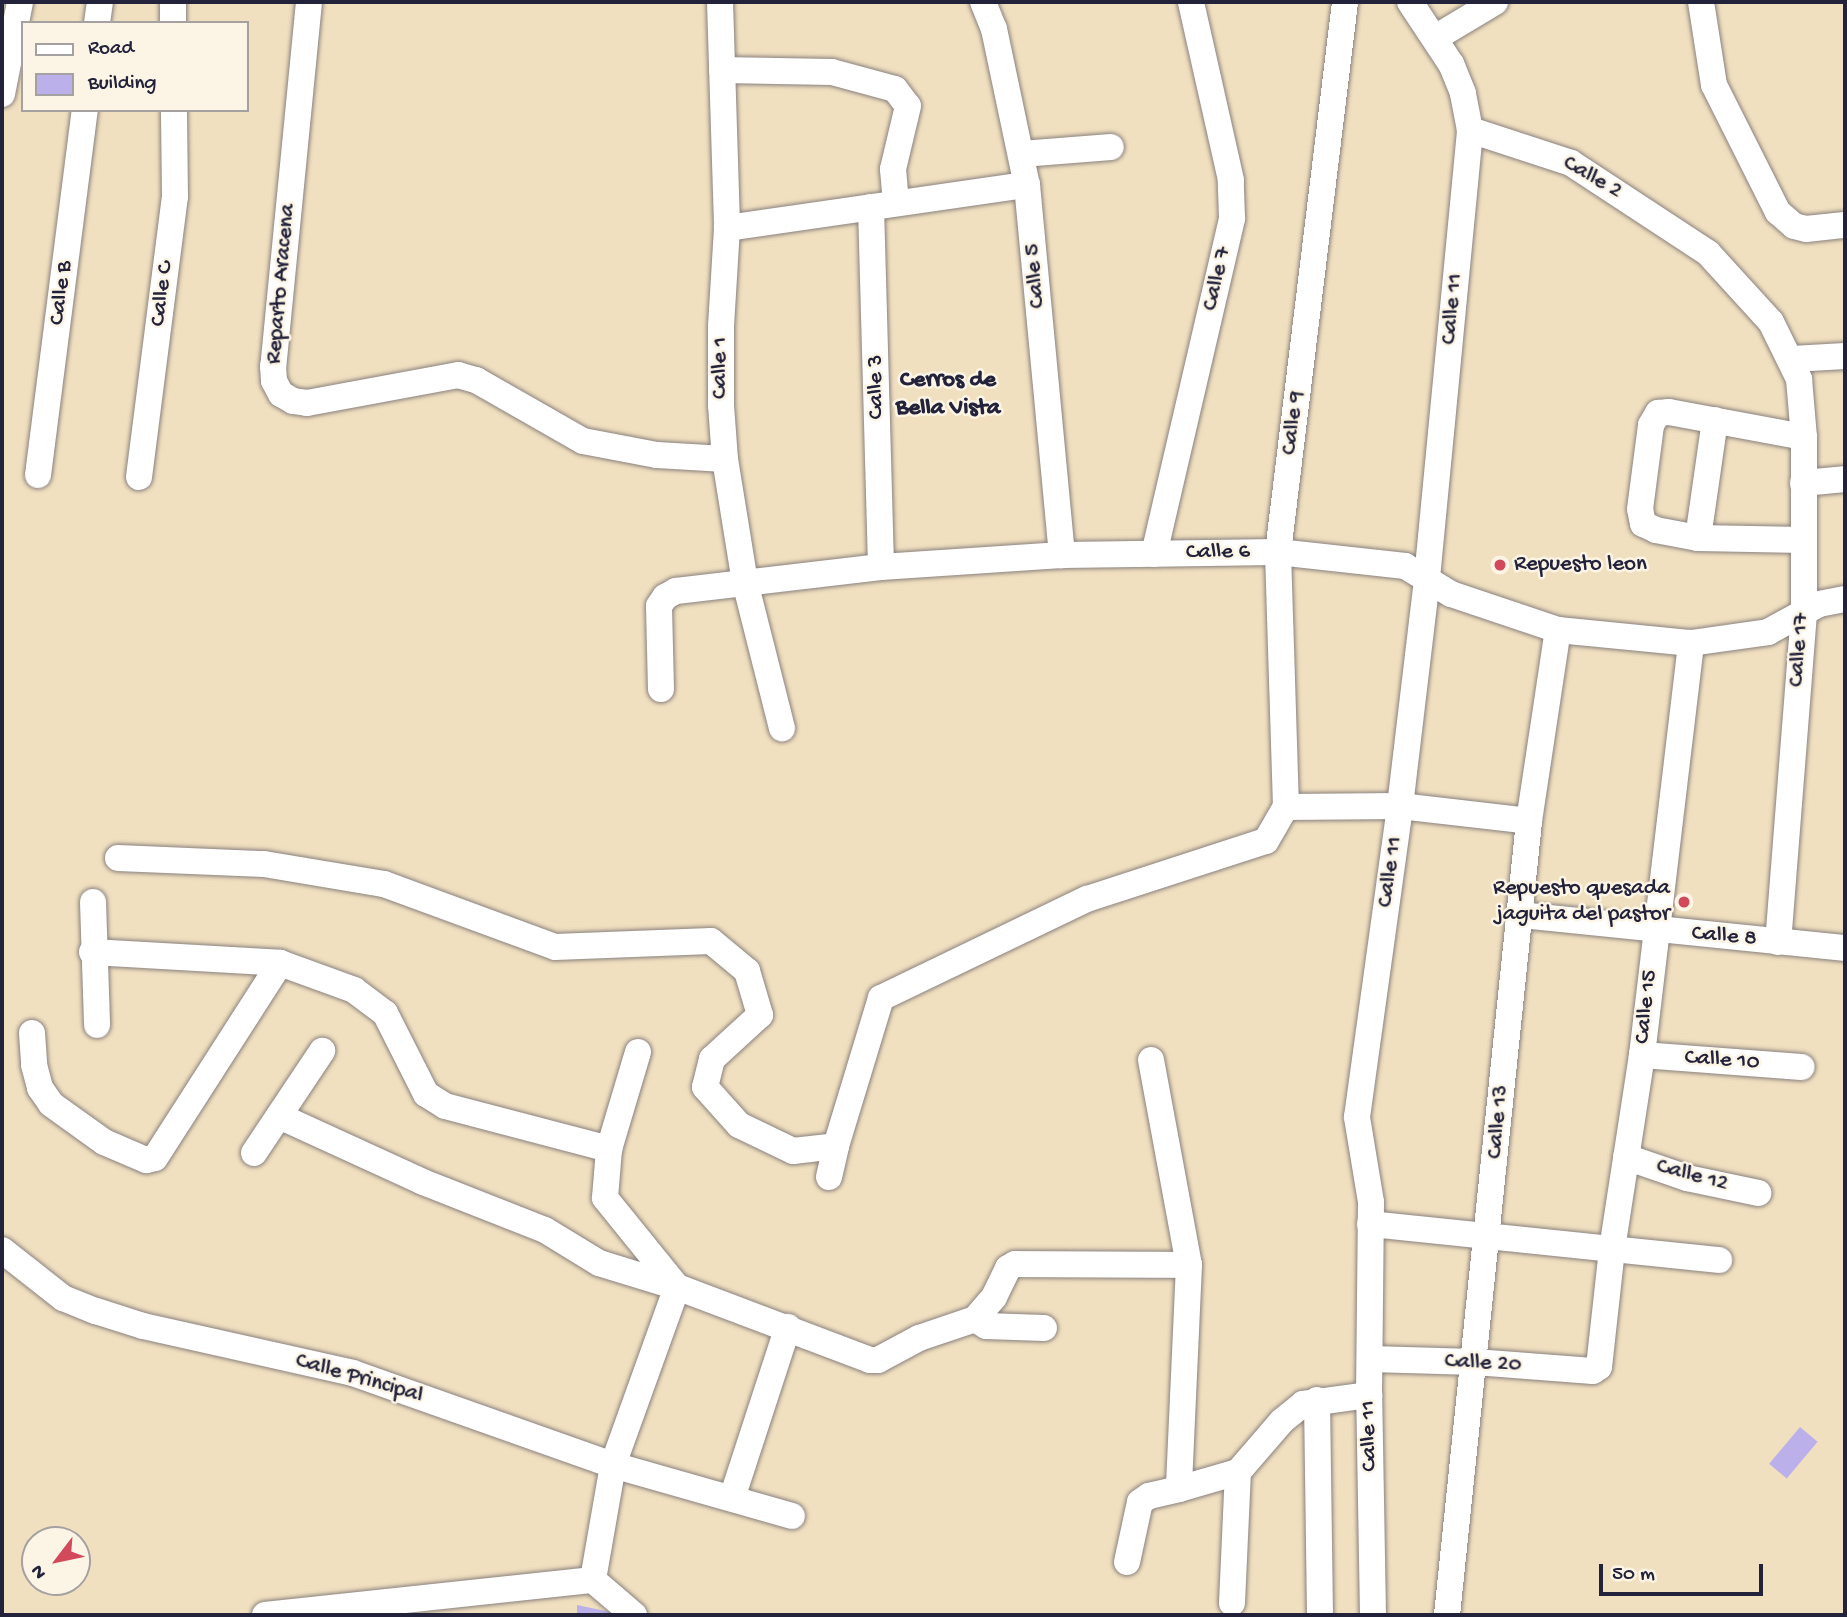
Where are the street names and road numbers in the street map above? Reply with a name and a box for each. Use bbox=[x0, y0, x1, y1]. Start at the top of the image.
street label: Calle 2 bbox=[1557, 150, 1627, 206]
street label: Reparto Aracena bbox=[261, 203, 303, 365]
street label: Calle 5 bbox=[1019, 243, 1053, 309]
street label: Calle 7 bbox=[1197, 244, 1239, 314]
street label: Calle B bbox=[44, 259, 80, 327]
street label: Calle C bbox=[145, 260, 181, 328]
street label: Calle 11 bbox=[1436, 272, 1470, 346]
street label: Calle 1 bbox=[707, 337, 735, 399]
street label: Calle 3 bbox=[863, 354, 891, 420]
street label: Calle 9 bbox=[1276, 389, 1312, 457]
street label: Calle 6 bbox=[1186, 539, 1250, 567]
street label: Calle 17 bbox=[1784, 612, 1816, 688]
street label: Calle 11 bbox=[1372, 835, 1410, 909]
street label: Calle 8 bbox=[1690, 920, 1758, 954]
street label: Calle 15 bbox=[1629, 969, 1665, 1045]
street label: Calle 10 bbox=[1684, 1045, 1760, 1077]
street label: Calle 13 bbox=[1482, 1084, 1516, 1160]
street label: Calle 12 bbox=[1653, 1153, 1731, 1199]
street label: Calle Principal bbox=[292, 1348, 426, 1410]
street label: Calle 20 bbox=[1444, 1348, 1522, 1380]
street label: Calle 11 bbox=[1356, 1400, 1384, 1472]

